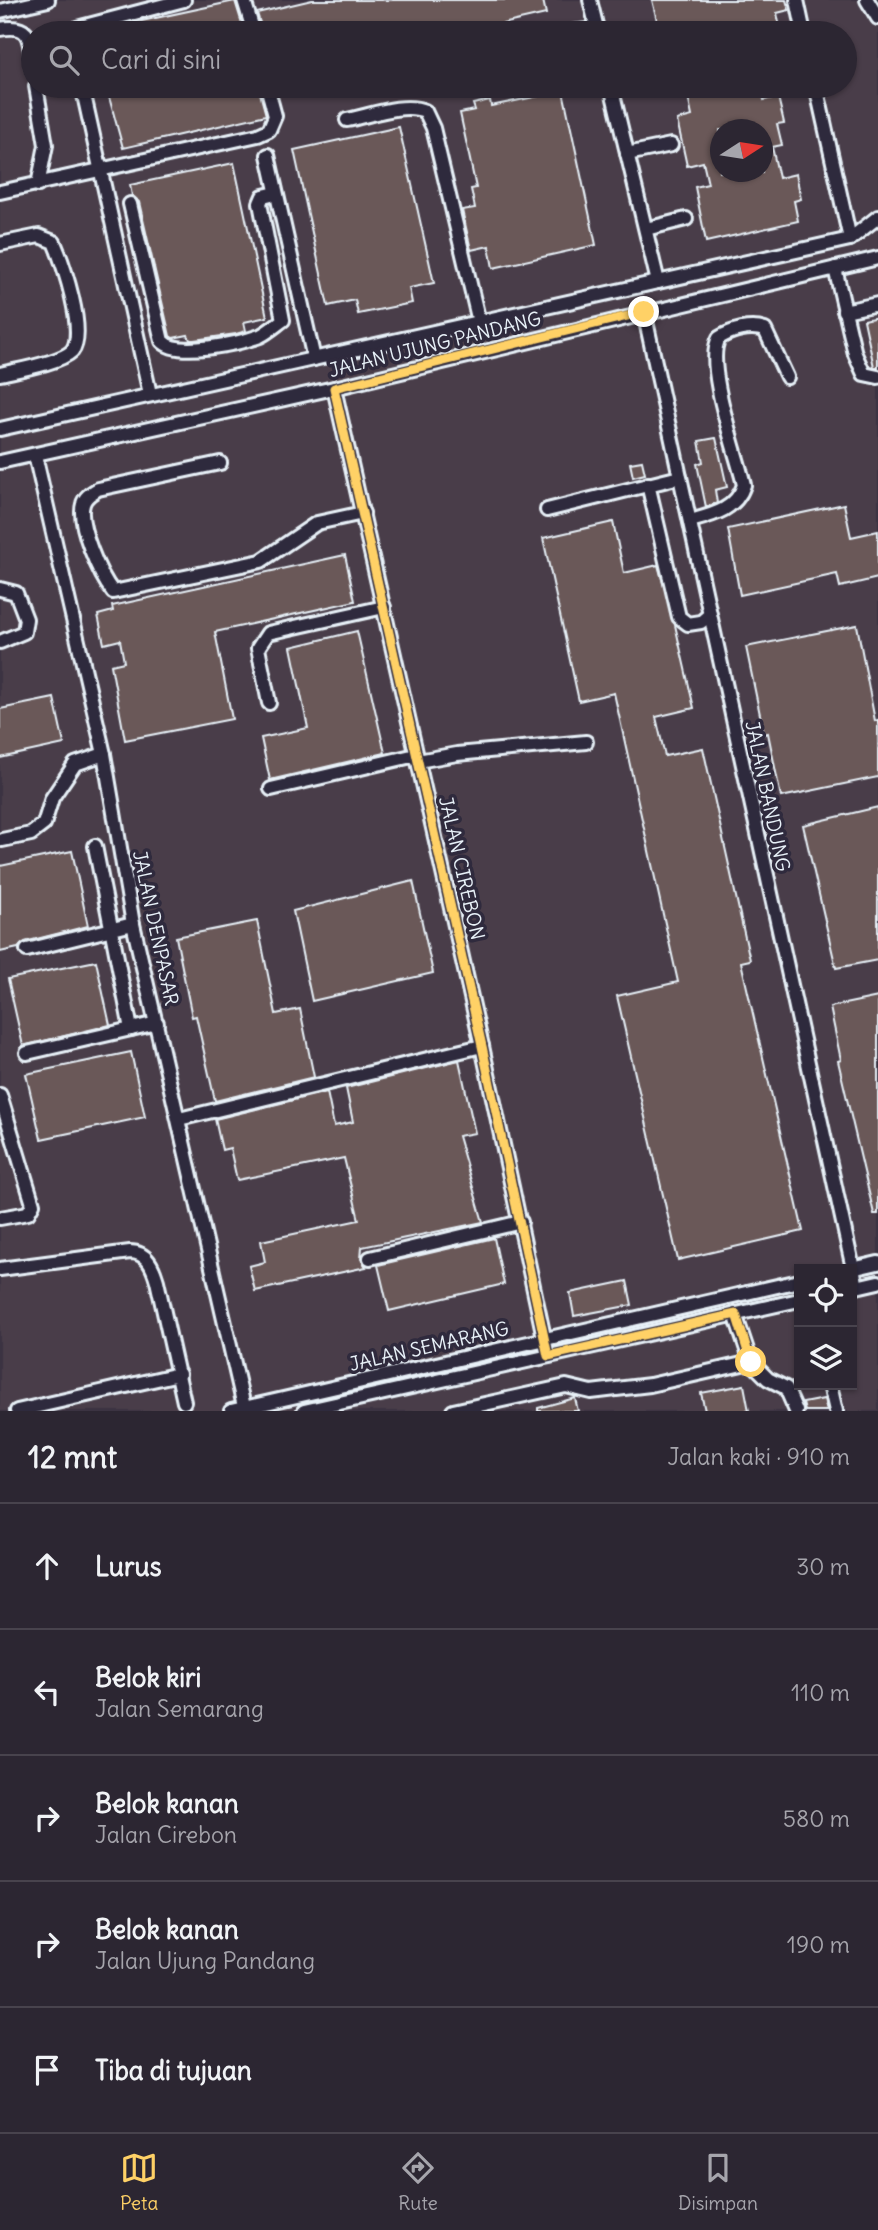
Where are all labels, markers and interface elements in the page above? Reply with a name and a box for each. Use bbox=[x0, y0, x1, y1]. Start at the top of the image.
search box bbox=[21, 21, 857, 98]
icon: search bbox=[45, 41, 83, 79]
text: Cari di sini bbox=[101, 43, 221, 76]
north arrow bbox=[710, 119, 773, 182]
route end bbox=[628, 296, 659, 327]
street label: JALAN UJUNG PANDANG bbox=[326, 306, 544, 382]
street label: JALAN BANDUNG bbox=[740, 719, 796, 873]
street label: JALAN CIREBON bbox=[434, 794, 490, 942]
street label: JALAN DENPASAR bbox=[128, 848, 184, 1008]
map controls bbox=[794, 1264, 857, 1390]
button: locate bbox=[794, 1264, 857, 1327]
street label: JALAN SEMARANG bbox=[347, 1316, 511, 1376]
button: layers bbox=[794, 1327, 857, 1390]
route start bbox=[735, 1346, 766, 1377]
text: 12 mnt bbox=[28, 1438, 117, 1476]
text: Jalan kaki · 910 m bbox=[667, 1442, 850, 1471]
icon: ahead bbox=[28, 1547, 66, 1585]
text: Lurus bbox=[95, 1550, 162, 1583]
text: 30 m bbox=[796, 1552, 850, 1581]
text: Belok kiri bbox=[95, 1661, 201, 1694]
icon: left bbox=[28, 1673, 66, 1711]
text: 110 m bbox=[791, 1678, 850, 1707]
text: Jalan Semarang bbox=[95, 1694, 264, 1723]
text: Belok kanan bbox=[95, 1787, 239, 1820]
icon: right bbox=[28, 1799, 66, 1837]
text: 580 m bbox=[783, 1804, 850, 1833]
text: Jalan Cirebon bbox=[95, 1820, 237, 1849]
text: Belok kanan bbox=[95, 1913, 239, 1946]
icon: right bbox=[28, 1925, 66, 1963]
text: 190 m bbox=[787, 1930, 850, 1959]
text: Jalan Ujung Pandang bbox=[95, 1946, 315, 1975]
icon: arrive bbox=[28, 2051, 66, 2089]
text: Tiba di tujuan bbox=[95, 2054, 252, 2087]
tab: Peta bbox=[120, 2149, 158, 2215]
tab: Rute bbox=[398, 2149, 438, 2215]
tab: Disimpan bbox=[678, 2149, 758, 2215]

